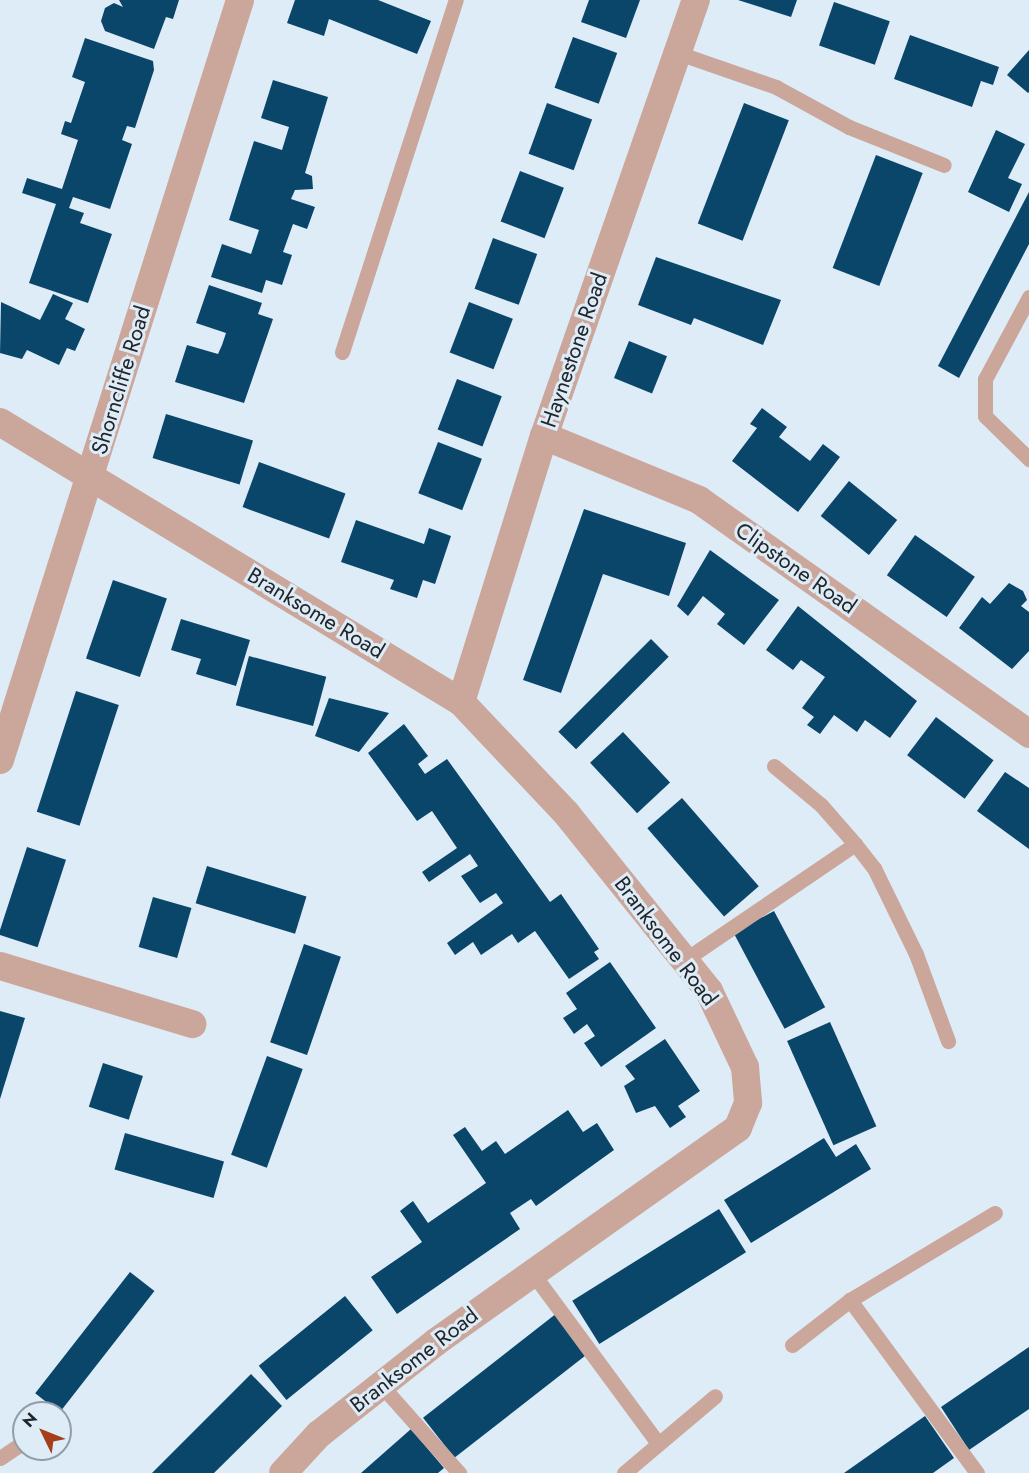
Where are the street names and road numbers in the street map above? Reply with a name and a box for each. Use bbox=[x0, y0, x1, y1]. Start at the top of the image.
street label: Haynestone Road bbox=[535, 269, 613, 431]
street label: Shorncliffe Road bbox=[86, 303, 156, 457]
street label: Clipstone Road bbox=[730, 517, 862, 619]
street label: Branksome Road bbox=[243, 562, 389, 664]
street label: Branksome Road bbox=[609, 871, 723, 1011]
street label: Branksome Road bbox=[345, 1302, 483, 1418]

